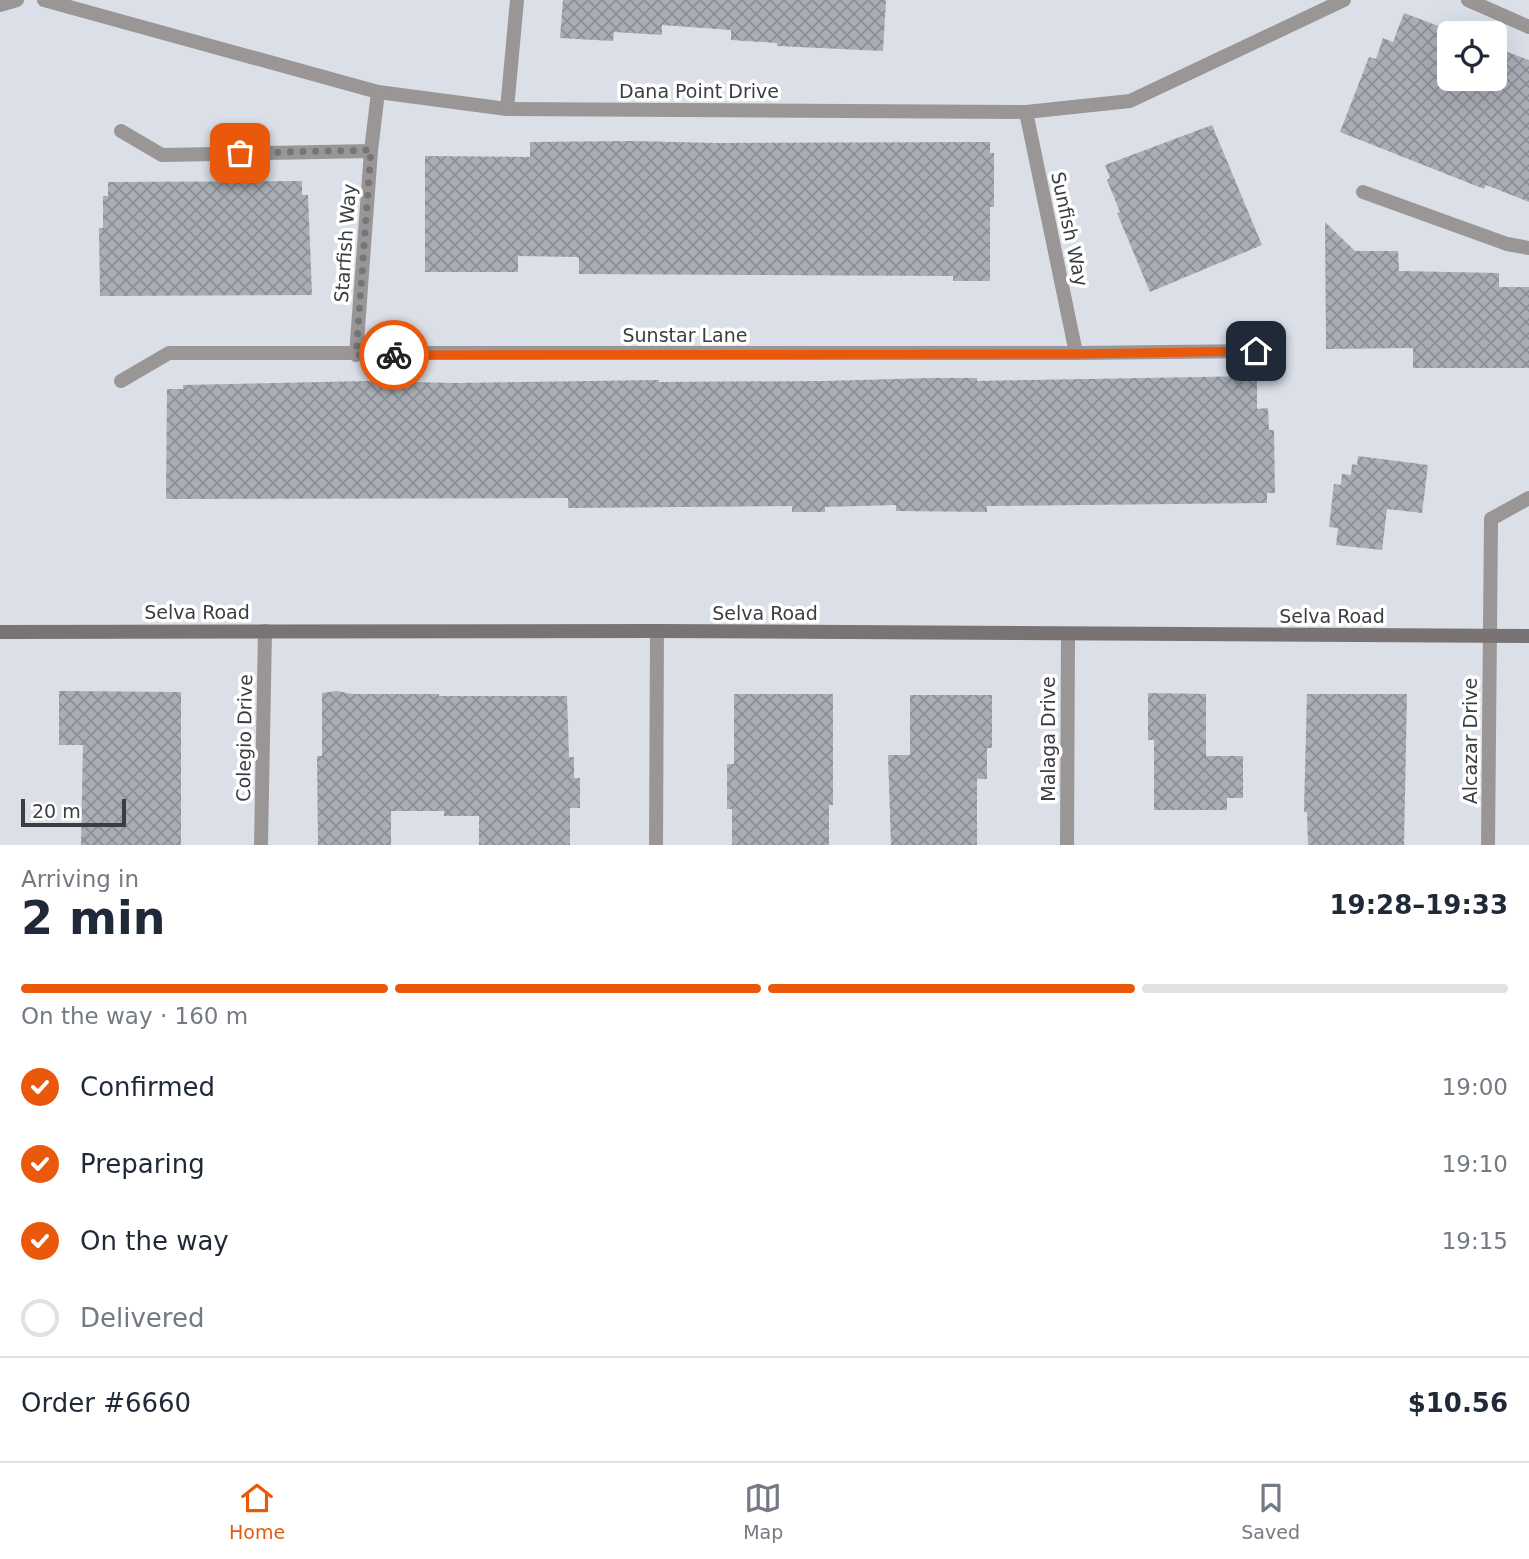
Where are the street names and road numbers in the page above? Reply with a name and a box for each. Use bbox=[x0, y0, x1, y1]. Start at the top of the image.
street label: Dana Point Drive bbox=[619, 80, 779, 102]
street label: Sunfish Way bbox=[1047, 170, 1093, 288]
street label: Starfish Way bbox=[330, 183, 360, 303]
street label: Sunstar Lane bbox=[623, 324, 747, 346]
street label: Selva Road bbox=[144, 601, 250, 623]
street label: Selva Road bbox=[712, 602, 818, 624]
street label: Selva Road bbox=[1279, 605, 1385, 627]
street label: Colegio Drive bbox=[232, 674, 256, 802]
street label: Malaga Drive bbox=[1037, 676, 1059, 802]
street label: Alcazar Drive bbox=[1459, 678, 1481, 804]

